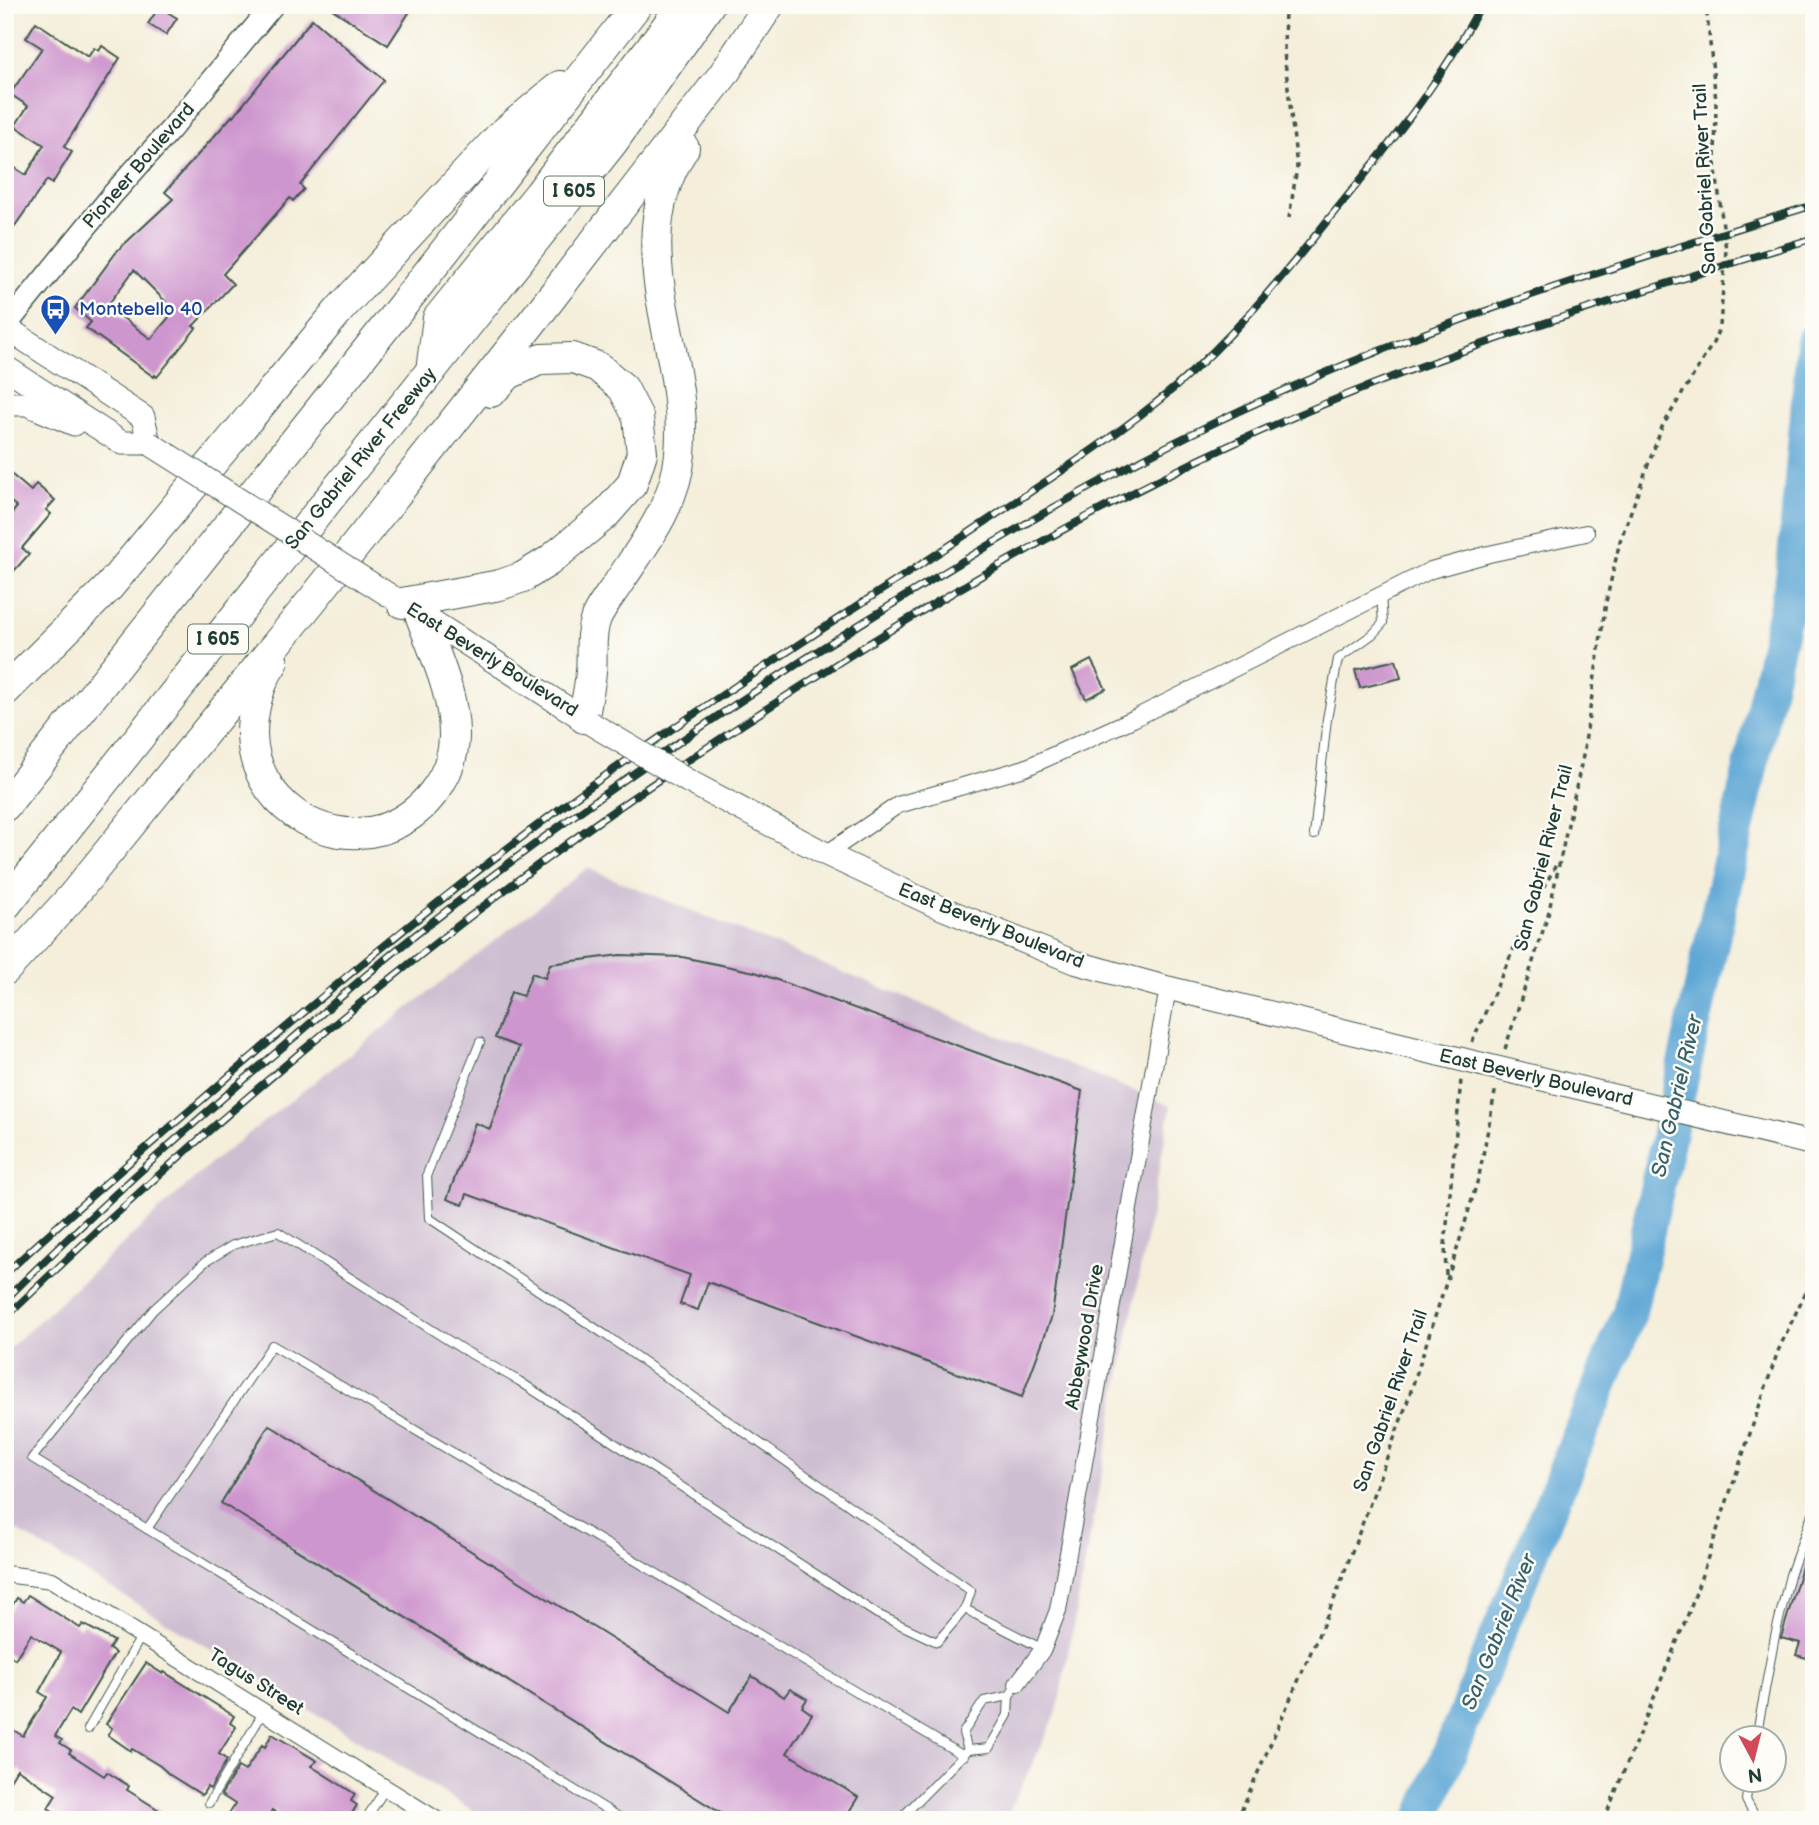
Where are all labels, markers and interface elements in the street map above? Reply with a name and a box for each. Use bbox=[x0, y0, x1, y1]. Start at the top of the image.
street label: San Gabriel River Trail bbox=[1689, 83, 1721, 275]
street label: Pioneer Boulevard bbox=[78, 98, 200, 234]
road number: I 605 bbox=[544, 176, 604, 206]
bus stop icon: Montebello 40 bbox=[39, 292, 73, 336]
place label: Montebello 40 bbox=[79, 298, 202, 321]
street label: San Gabriel River Freeway bbox=[280, 363, 442, 555]
street label: East Beverly Boulevard bbox=[402, 598, 582, 722]
road number: I 605 bbox=[188, 624, 248, 654]
street label: San Gabriel River Trail bbox=[1510, 763, 1578, 953]
street label: East Beverly Boulevard bbox=[895, 878, 1087, 974]
water label: San Gabriel River bbox=[1646, 1011, 1708, 1180]
street label: East Beverly Boulevard bbox=[1437, 1045, 1635, 1111]
street label: Abbeywood Drive bbox=[1061, 1262, 1109, 1412]
street label: San Gabriel River Trail bbox=[1349, 1307, 1433, 1495]
water label: San Gabriel River bbox=[1456, 1549, 1542, 1713]
street label: Tagus Street bbox=[204, 1644, 308, 1720]
north arrow bbox=[1717, 1724, 1787, 1794]
text: N bbox=[1746, 1762, 1763, 1787]

